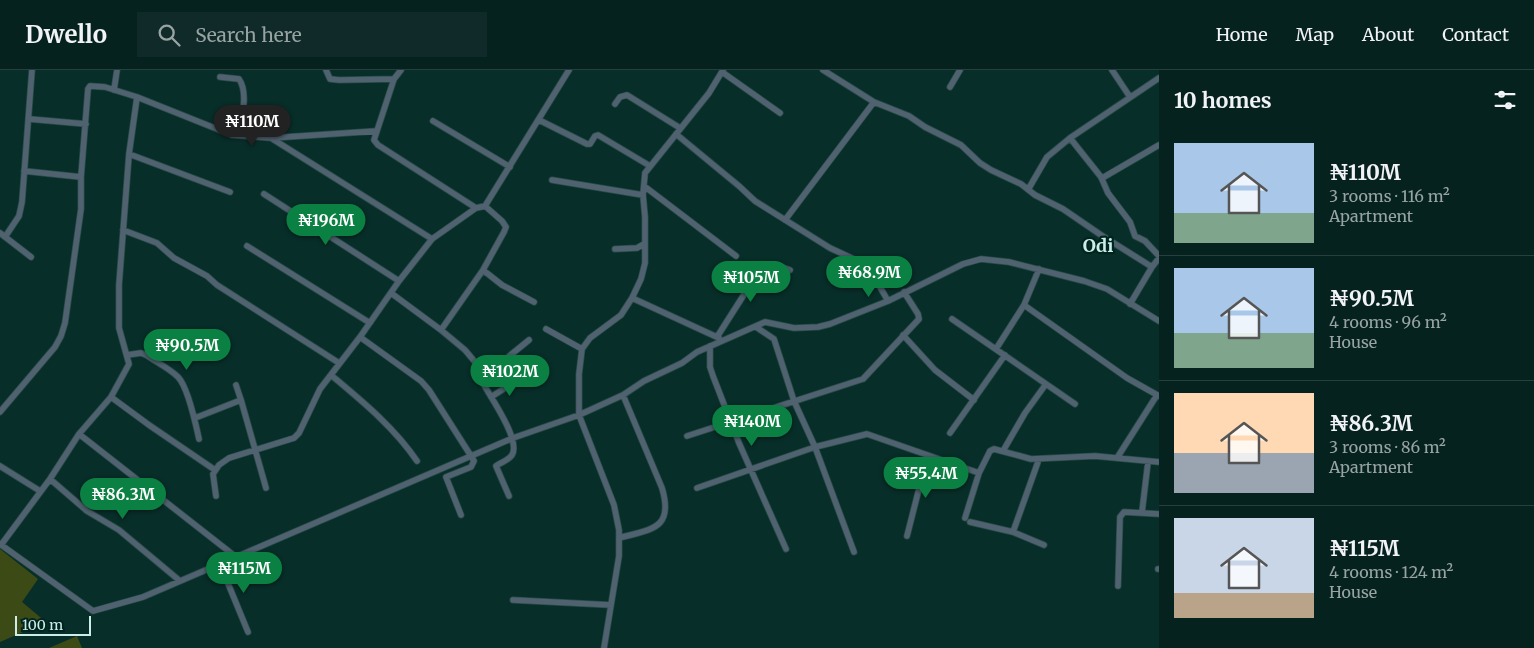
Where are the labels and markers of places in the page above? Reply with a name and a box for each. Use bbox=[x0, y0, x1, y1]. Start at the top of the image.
pin: ₦110M bbox=[217, 104, 287, 147]
pin: ₦196M bbox=[291, 204, 361, 246]
pin: ₦68.9M bbox=[828, 256, 910, 298]
pin: ₦105M bbox=[716, 260, 786, 303]
pin: ₦90.5M bbox=[146, 328, 228, 371]
pin: ₦102M bbox=[475, 354, 545, 397]
pin: ₦140M bbox=[717, 404, 787, 447]
pin: ₦55.4M bbox=[885, 456, 967, 499]
pin: ₦86.3M bbox=[82, 478, 164, 520]
pin: ₦115M bbox=[209, 552, 279, 594]

